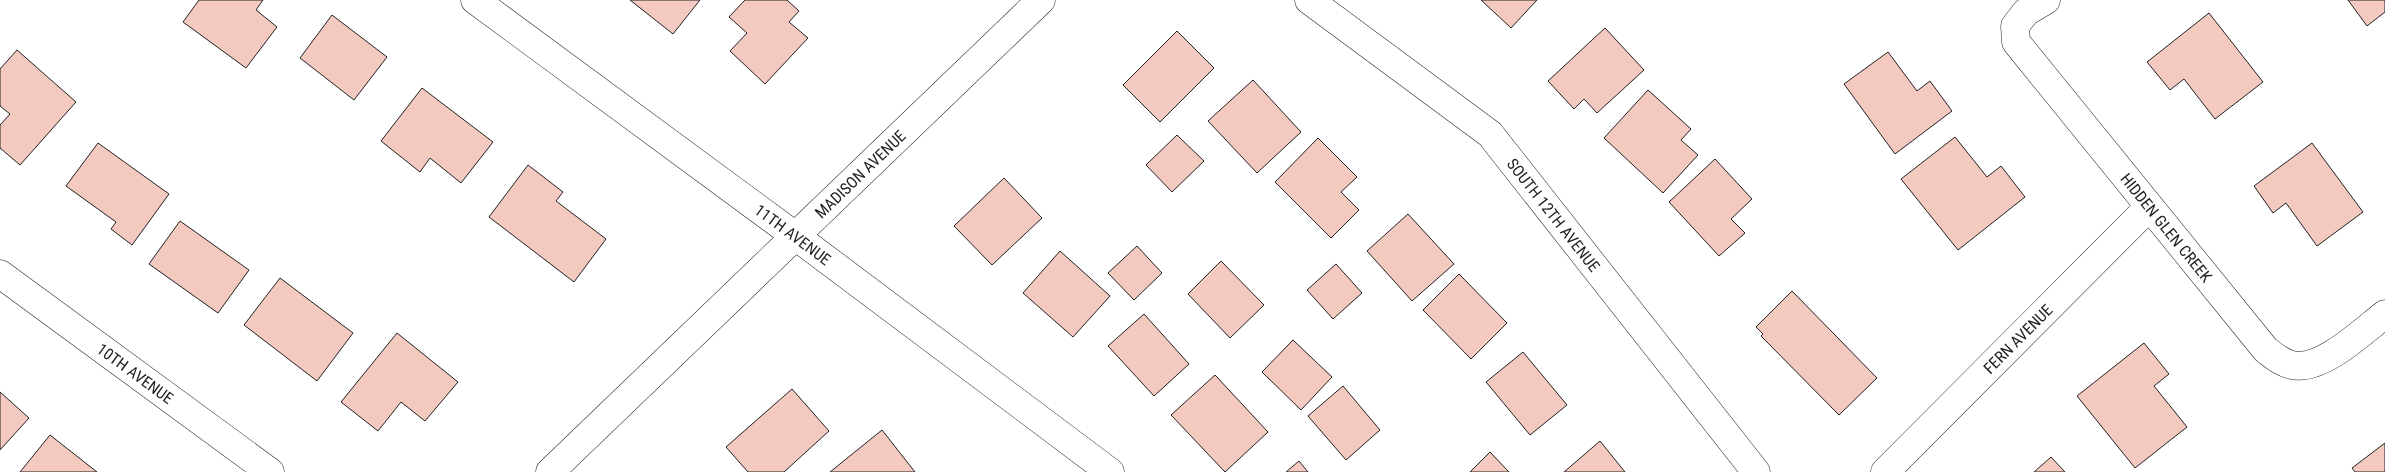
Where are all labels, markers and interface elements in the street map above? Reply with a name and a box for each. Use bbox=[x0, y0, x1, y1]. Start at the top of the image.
street label: MADISON AVENUE bbox=[811, 126, 910, 222]
street label: SOUTH 12TH AVENUE bbox=[1503, 155, 1604, 276]
street label: HIDDEN GLEN CREEK bbox=[2116, 170, 2216, 286]
street label: 11TH AVENUE bbox=[751, 200, 834, 269]
street label: FERN AVENUE bbox=[1980, 301, 2057, 378]
street label: 10TH AVENUE bbox=[93, 339, 177, 408]

